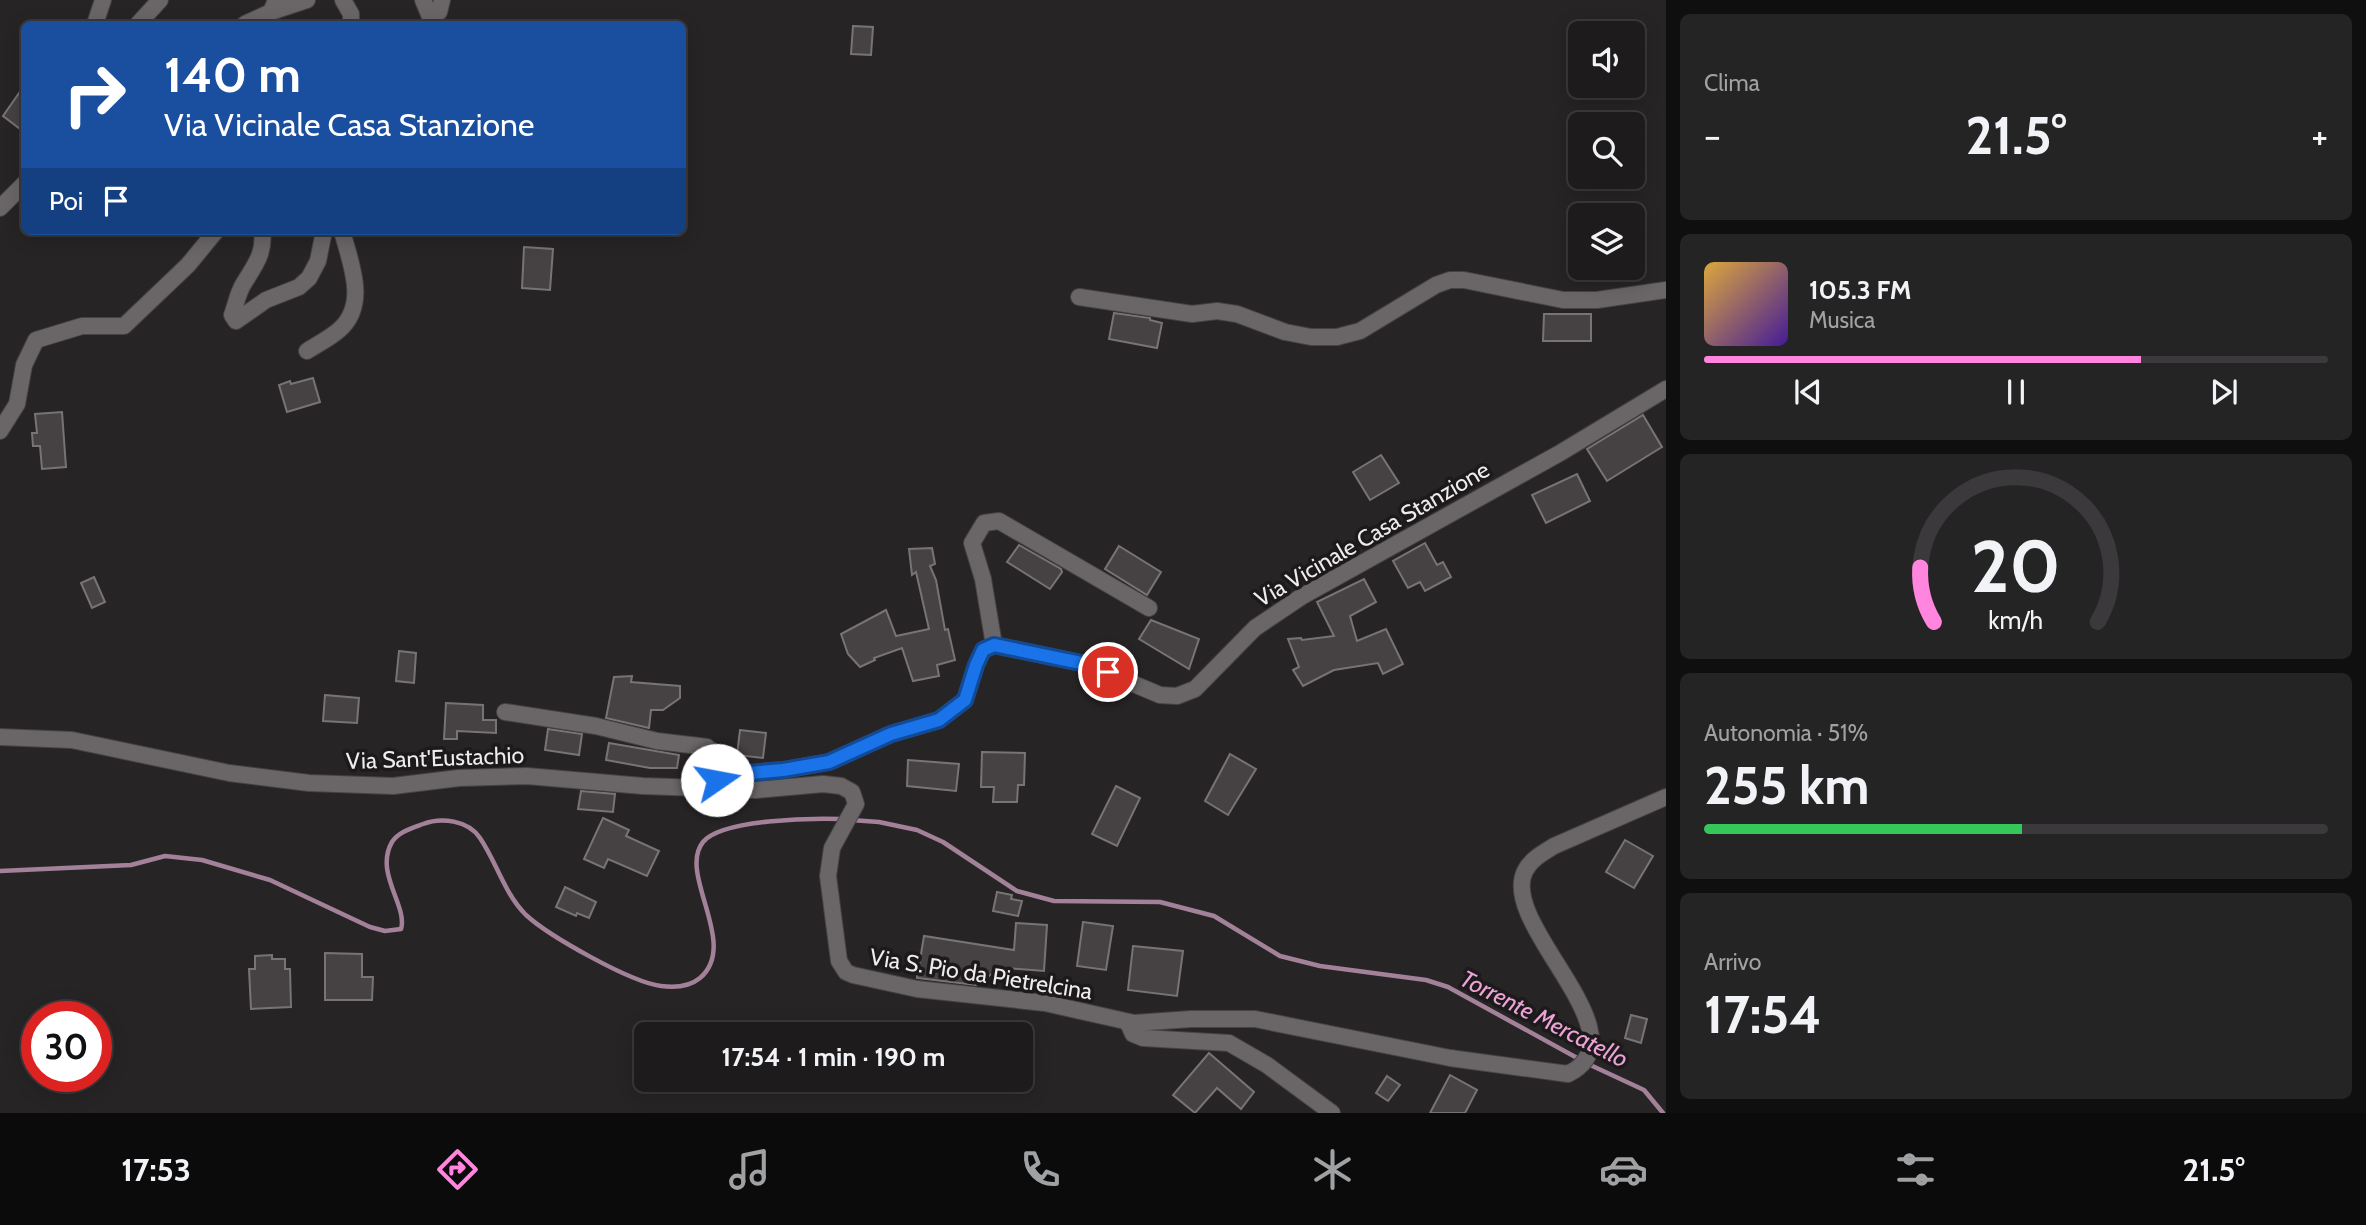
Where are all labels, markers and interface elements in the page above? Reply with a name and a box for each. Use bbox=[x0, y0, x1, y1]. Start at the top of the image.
map controls bbox=[1568, 21, 1645, 280]
button: sound bbox=[1568, 21, 1645, 98]
text: 140 m bbox=[164, 45, 301, 104]
icon: right bbox=[49, 49, 140, 140]
text: Clima bbox=[1704, 69, 1760, 97]
text: 21.5° bbox=[1965, 104, 2067, 167]
text: Via Vicinale Casa Stanzione bbox=[164, 105, 534, 144]
button: search bbox=[1568, 112, 1645, 189]
text: − bbox=[1704, 112, 1721, 159]
text: + bbox=[2311, 112, 2328, 159]
icon: arrive bbox=[97, 182, 135, 220]
text: Poi bbox=[49, 185, 83, 217]
button: layers bbox=[1568, 203, 1645, 280]
text: 105.3 FM bbox=[1809, 274, 1911, 306]
text: Musica bbox=[1809, 306, 1875, 334]
icon: previous bbox=[1789, 373, 1827, 411]
icon: pause bbox=[1997, 373, 2035, 411]
icon: next bbox=[2205, 373, 2243, 411]
street label: Via Vicinale Casa Stanzione bbox=[1250, 455, 1494, 613]
text: 20 bbox=[1971, 523, 2061, 611]
text: km/h bbox=[1989, 605, 2043, 635]
pin bbox=[1078, 642, 1138, 702]
icon: arrive bbox=[1089, 653, 1127, 691]
text: Autonomia · 51% bbox=[1704, 719, 1868, 747]
street label: Via Sant'Eustachio bbox=[346, 741, 524, 775]
position arrow bbox=[680, 743, 754, 817]
text: 255 km bbox=[1704, 754, 1869, 817]
street label: Via S. Pio da Pietrelcina bbox=[868, 943, 1094, 1005]
text: Arrivo bbox=[1704, 948, 1761, 976]
water label: Torrente Mercatello bbox=[1455, 964, 1633, 1073]
text: 17:54 bbox=[1704, 983, 1821, 1046]
speed limit sign: 30 bbox=[21, 1001, 112, 1092]
text: 17:54 · 1 min · 190 m bbox=[722, 1041, 945, 1073]
icon: directions bbox=[433, 1145, 482, 1194]
icon: music bbox=[725, 1145, 774, 1194]
icon: phone bbox=[1016, 1145, 1065, 1194]
icon: climate bbox=[1308, 1145, 1357, 1194]
icon: car bbox=[1599, 1145, 1648, 1194]
icon: filters bbox=[1891, 1145, 1940, 1194]
text: 17:53 bbox=[121, 1150, 191, 1189]
text: 21.5° bbox=[2182, 1150, 2245, 1189]

